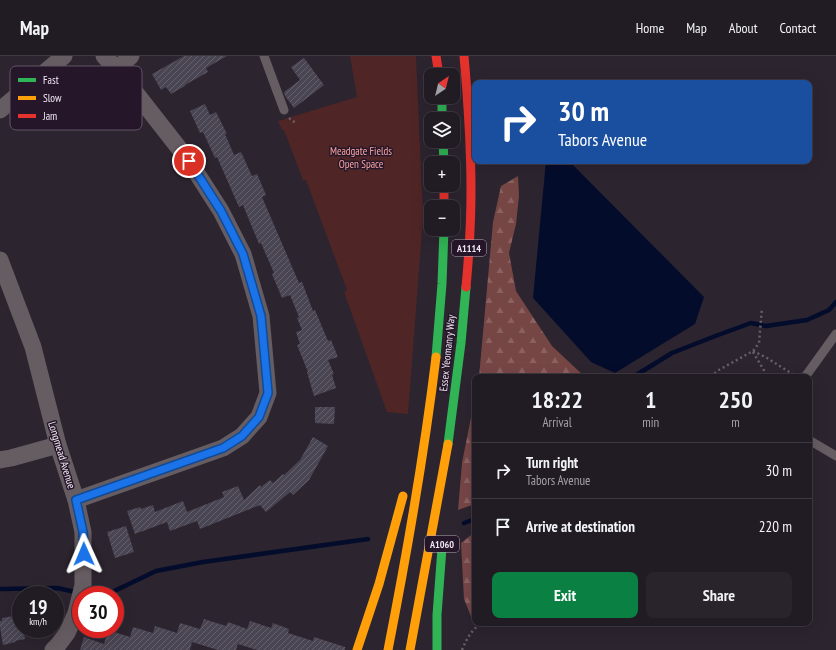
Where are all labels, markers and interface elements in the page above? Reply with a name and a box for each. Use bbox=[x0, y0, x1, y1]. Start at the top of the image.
text: Map bbox=[20, 16, 49, 40]
text: Home bbox=[636, 19, 664, 37]
text: Map bbox=[686, 19, 707, 37]
text: About bbox=[729, 19, 758, 37]
text: Contact bbox=[780, 19, 816, 37]
legend bbox=[10, 66, 142, 130]
north arrow bbox=[424, 68, 460, 104]
map controls bbox=[424, 68, 460, 236]
text: Fast bbox=[43, 73, 59, 87]
text: Slow bbox=[43, 91, 62, 105]
text: 30 m bbox=[558, 92, 609, 129]
icon: right bbox=[492, 96, 544, 148]
text: Jam bbox=[42, 109, 57, 123]
button: layers bbox=[424, 112, 460, 148]
text: Tabors Avenue bbox=[558, 128, 647, 151]
pin bbox=[172, 144, 206, 178]
park label: Meadgate Fields Open Space bbox=[330, 144, 392, 171]
icon: arrive bbox=[178, 150, 200, 172]
button: + bbox=[424, 156, 460, 192]
button: − bbox=[424, 200, 460, 236]
road number: A1114 bbox=[452, 240, 486, 256]
street label: Essex Yeomanry Way bbox=[436, 313, 458, 392]
text: 18:22 bbox=[531, 384, 583, 415]
text: 1 bbox=[645, 384, 656, 415]
text: 250 bbox=[718, 384, 753, 415]
text: Arrival bbox=[542, 414, 572, 431]
text: min bbox=[642, 414, 659, 431]
text: m bbox=[731, 414, 740, 431]
street label: Longmead Avenue bbox=[45, 420, 79, 491]
text: Turn right bbox=[526, 453, 578, 472]
icon: right bbox=[492, 460, 514, 482]
text: 30 m bbox=[766, 461, 792, 480]
text: Tabors Avenue bbox=[526, 472, 590, 489]
icon: arrive bbox=[492, 516, 514, 538]
text: Arrive at destination bbox=[526, 517, 635, 536]
text: 220 m bbox=[759, 517, 792, 536]
position arrow bbox=[63, 533, 105, 575]
road number: A1060 bbox=[425, 536, 459, 552]
button: Exit bbox=[492, 572, 638, 618]
button: Share bbox=[646, 572, 792, 618]
speed limit sign: 30 bbox=[72, 586, 124, 638]
text: 19 bbox=[28, 594, 48, 620]
text: km/h bbox=[29, 615, 47, 628]

